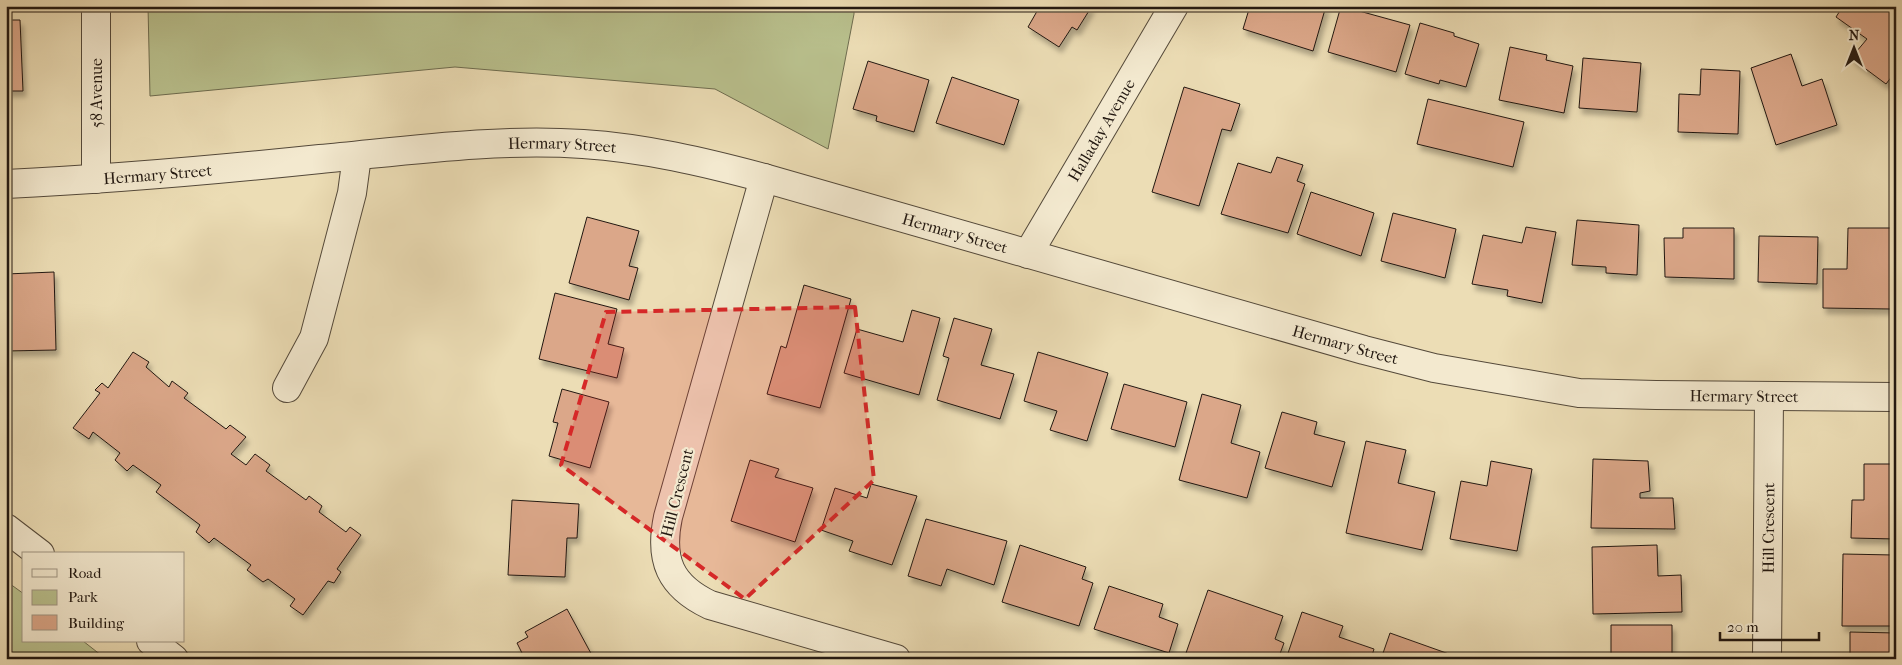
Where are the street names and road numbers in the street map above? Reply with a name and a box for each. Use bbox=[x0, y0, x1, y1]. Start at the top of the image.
street label: 58 Avenue bbox=[87, 58, 106, 128]
street label: Halladay Avenue bbox=[1063, 75, 1139, 185]
street label: Hermary Street bbox=[508, 133, 618, 157]
street label: Hermary Street bbox=[103, 160, 213, 188]
street label: Hermary Street bbox=[900, 209, 1010, 257]
street label: Hermary Street bbox=[1290, 321, 1401, 368]
street label: Hermary Street bbox=[1690, 386, 1799, 406]
street label: Hill Crescent bbox=[657, 446, 697, 539]
street label: Hill Crescent bbox=[1758, 482, 1778, 573]

